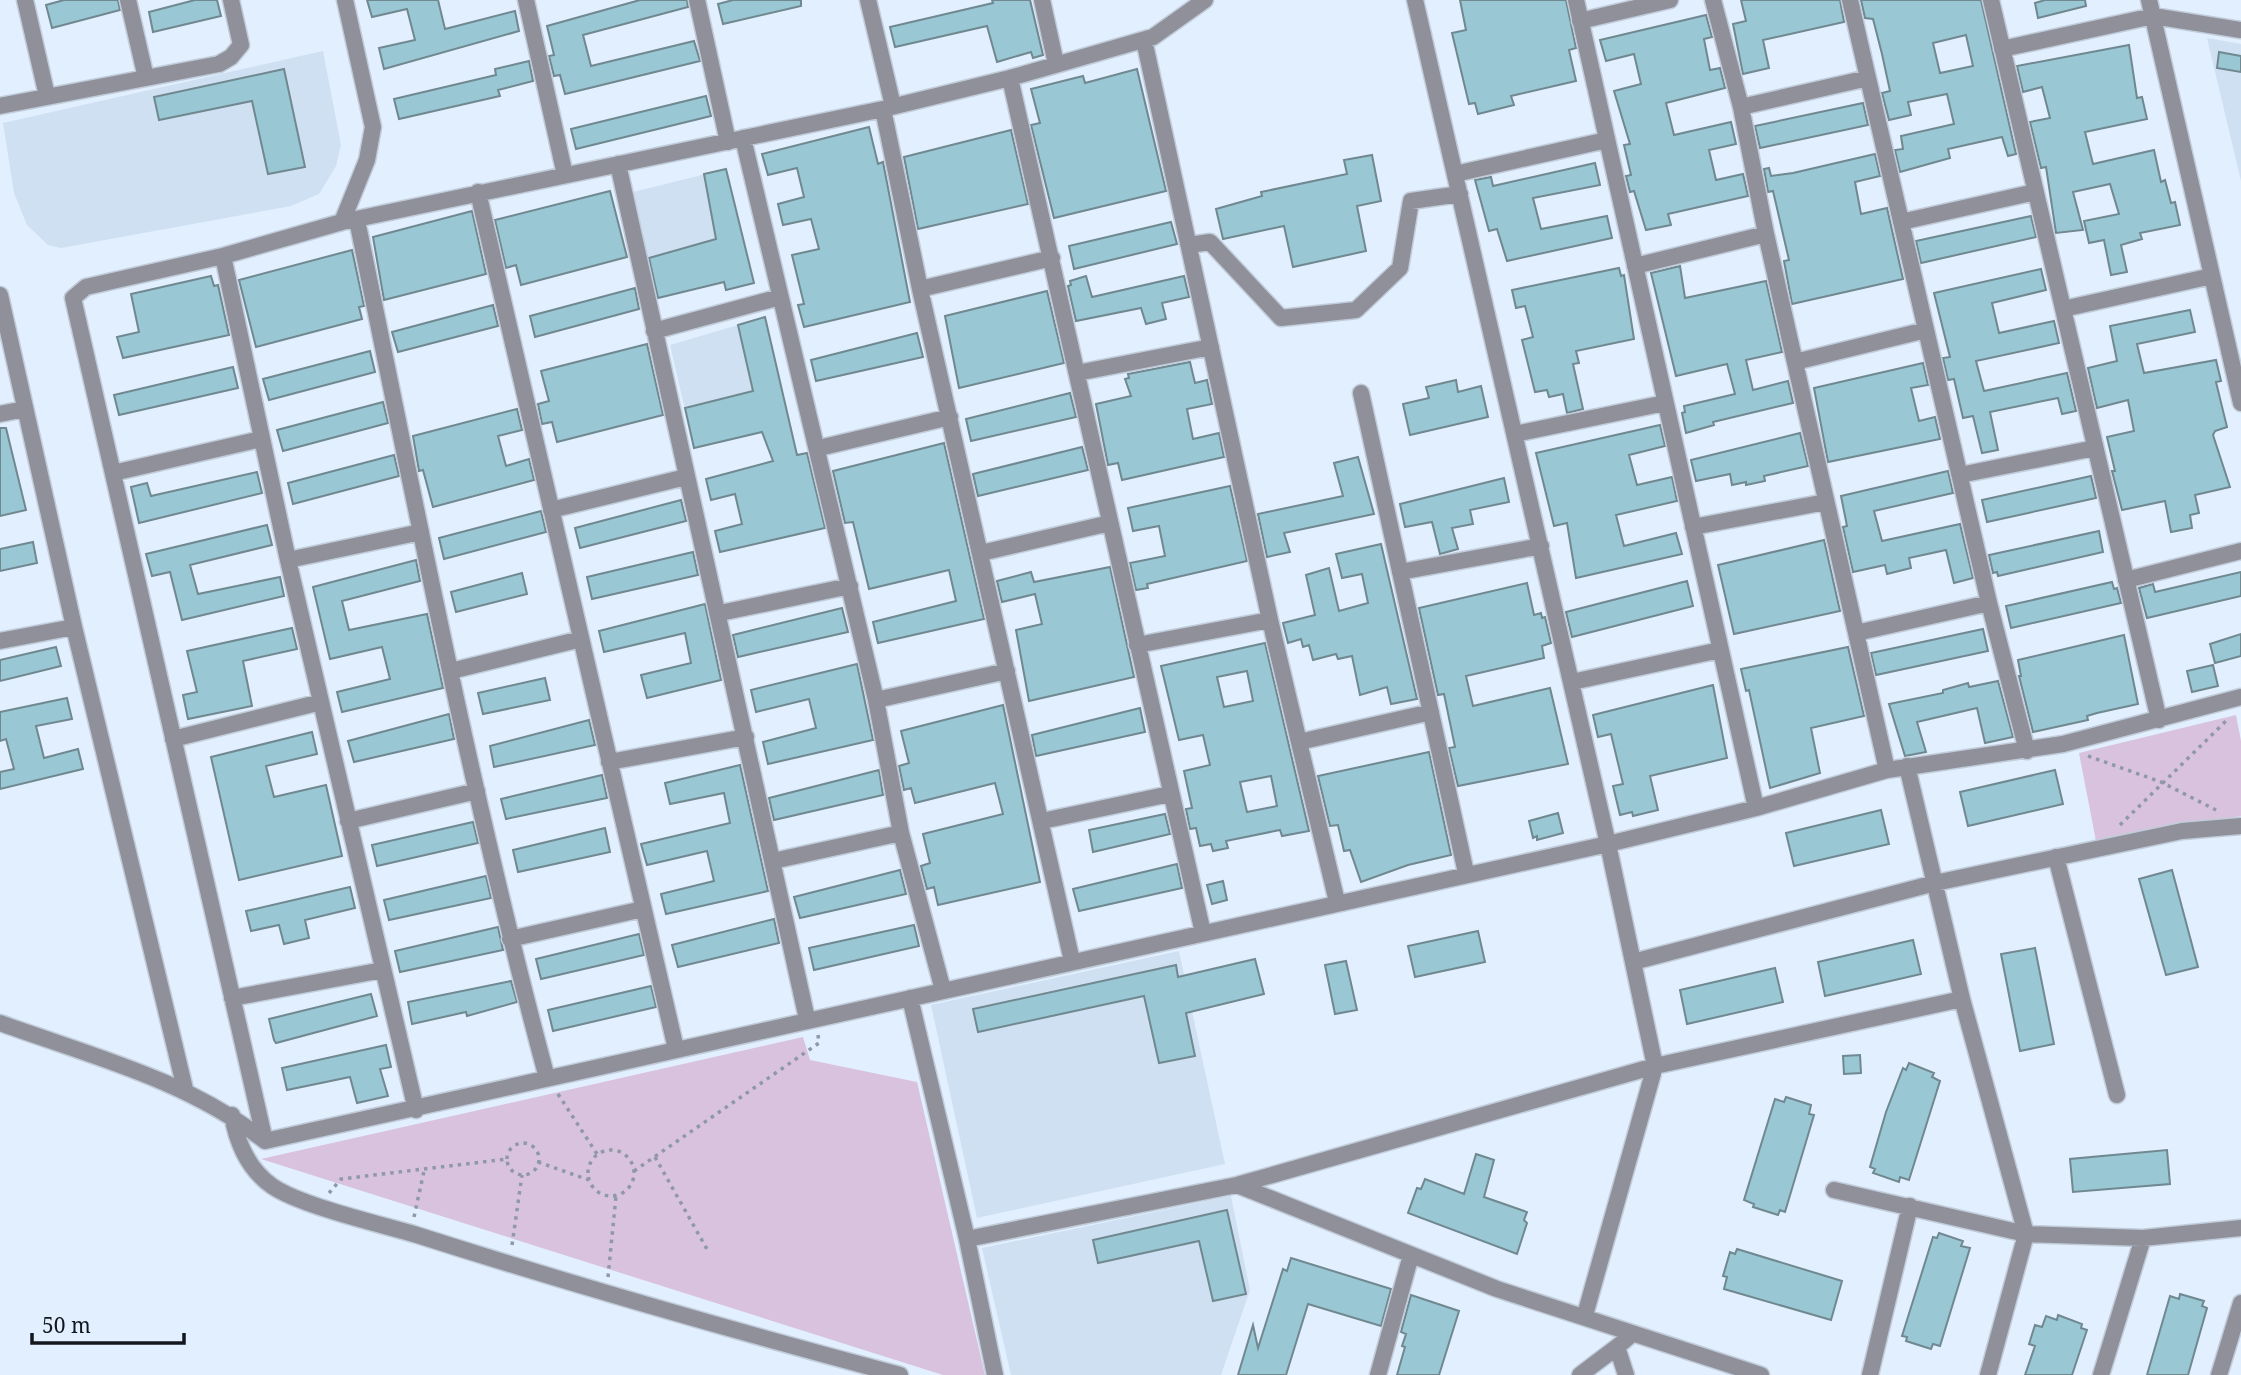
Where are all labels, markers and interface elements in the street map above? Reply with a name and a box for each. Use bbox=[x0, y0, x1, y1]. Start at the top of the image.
scale bar bbox=[32, 1302, 184, 1346]
text: 50 m bbox=[42, 1311, 91, 1339]

